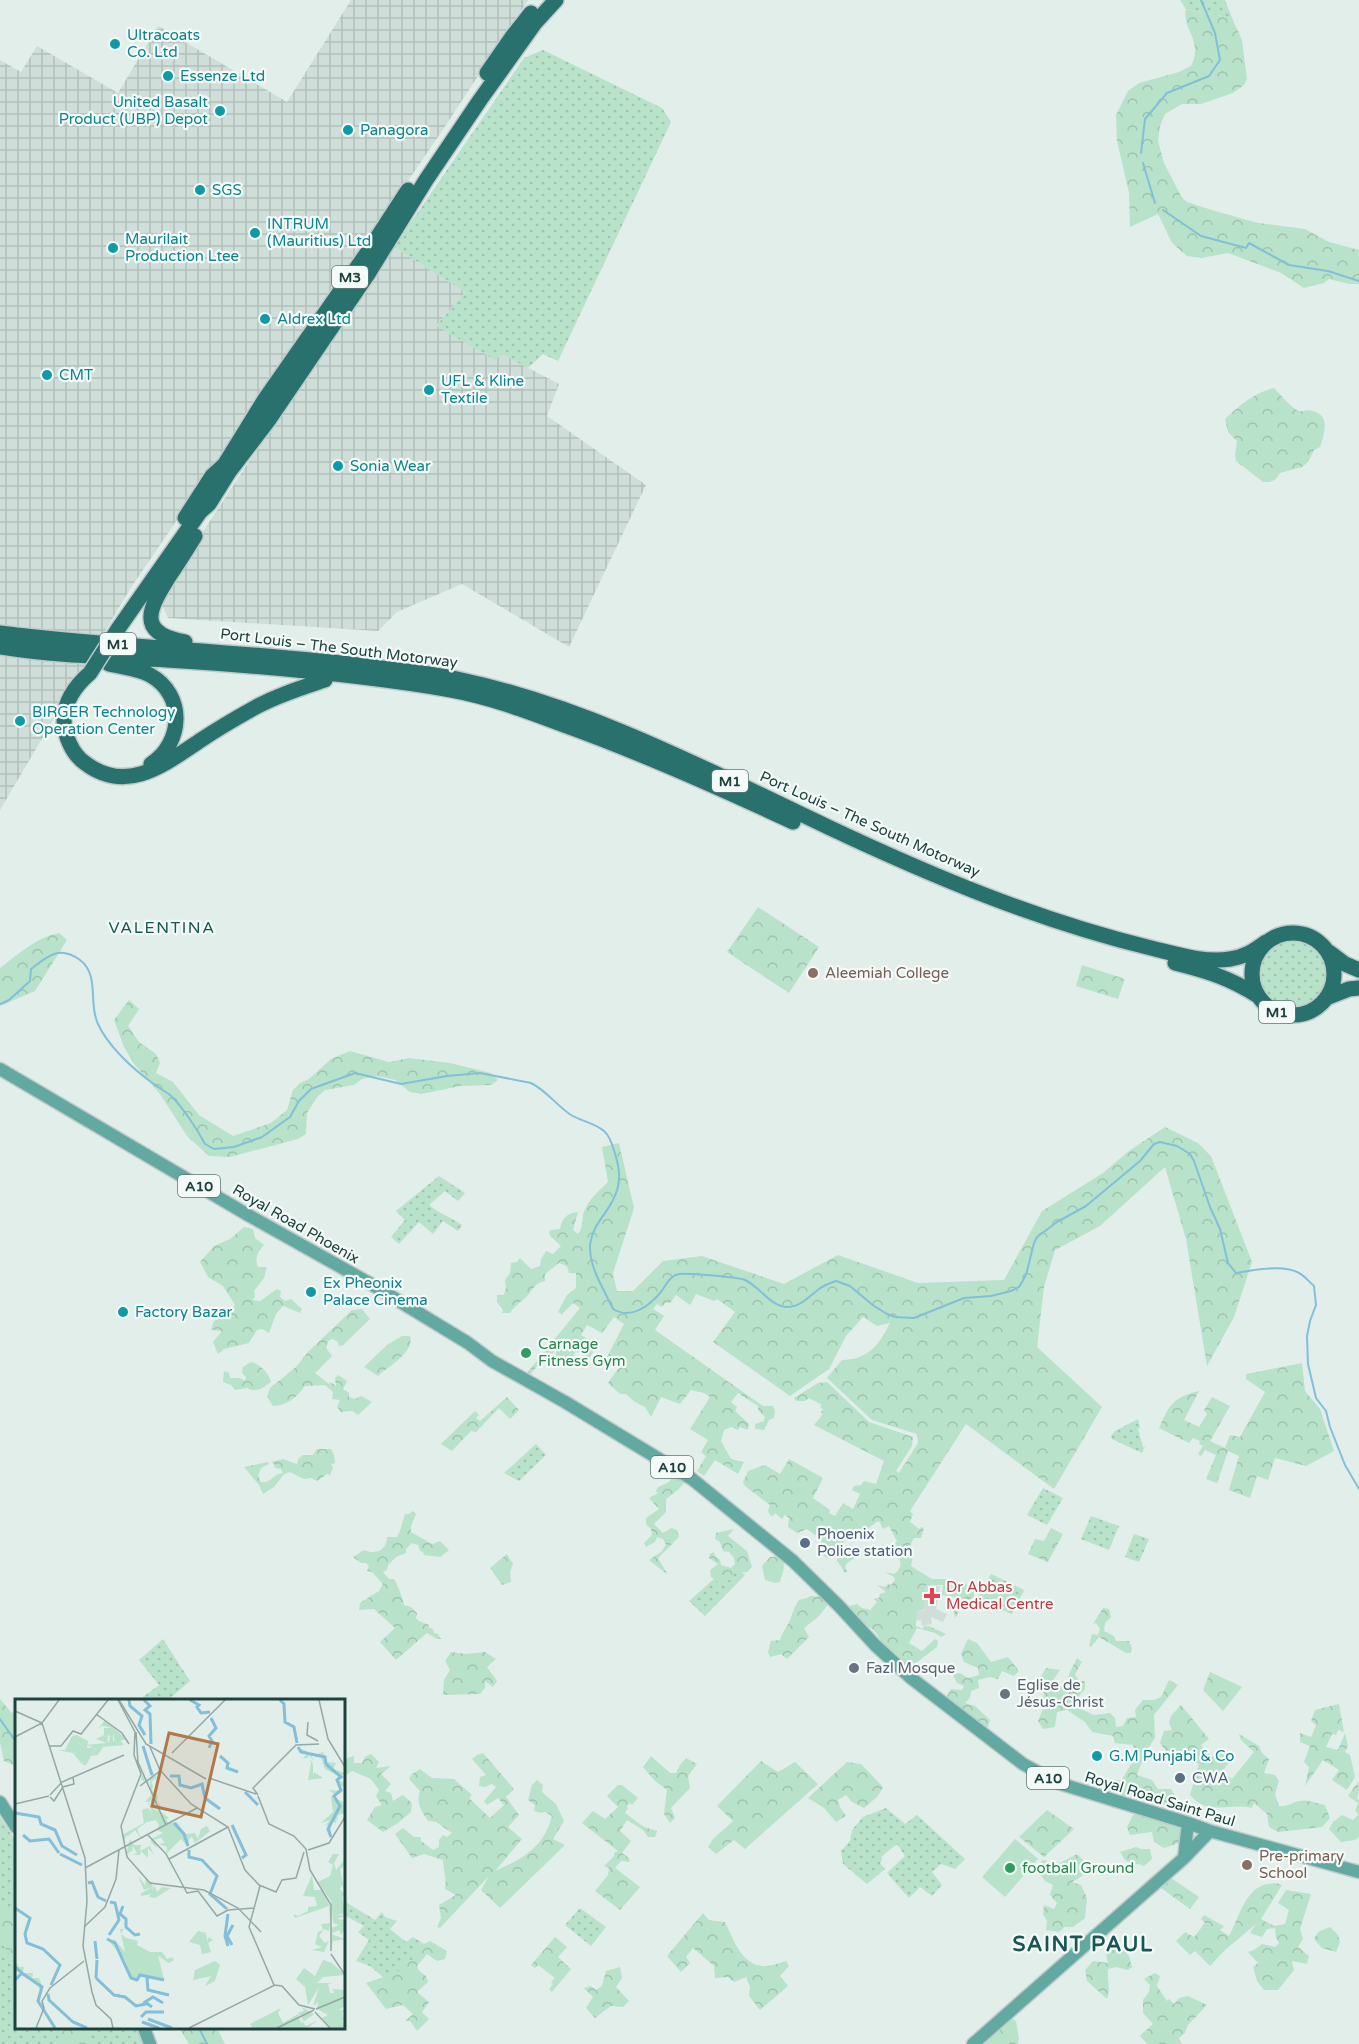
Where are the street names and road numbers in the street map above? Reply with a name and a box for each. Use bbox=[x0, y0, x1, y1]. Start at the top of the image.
road number: M3 bbox=[332, 266, 368, 288]
street label: Port Louis – The South Motorway bbox=[219, 624, 459, 672]
road number: M1 bbox=[100, 633, 136, 655]
street label: Port Louis – The South Motorway bbox=[757, 767, 983, 881]
road number: M1 bbox=[712, 770, 748, 792]
road number: M1 bbox=[1259, 1001, 1295, 1023]
road number: A10 bbox=[178, 1175, 220, 1197]
street label: Royal Road Phoenix bbox=[230, 1180, 362, 1268]
road number: A10 bbox=[651, 1456, 693, 1478]
road number: A10 bbox=[1027, 1767, 1069, 1789]
street label: Royal Road Saint Paul bbox=[1083, 1768, 1237, 1830]

